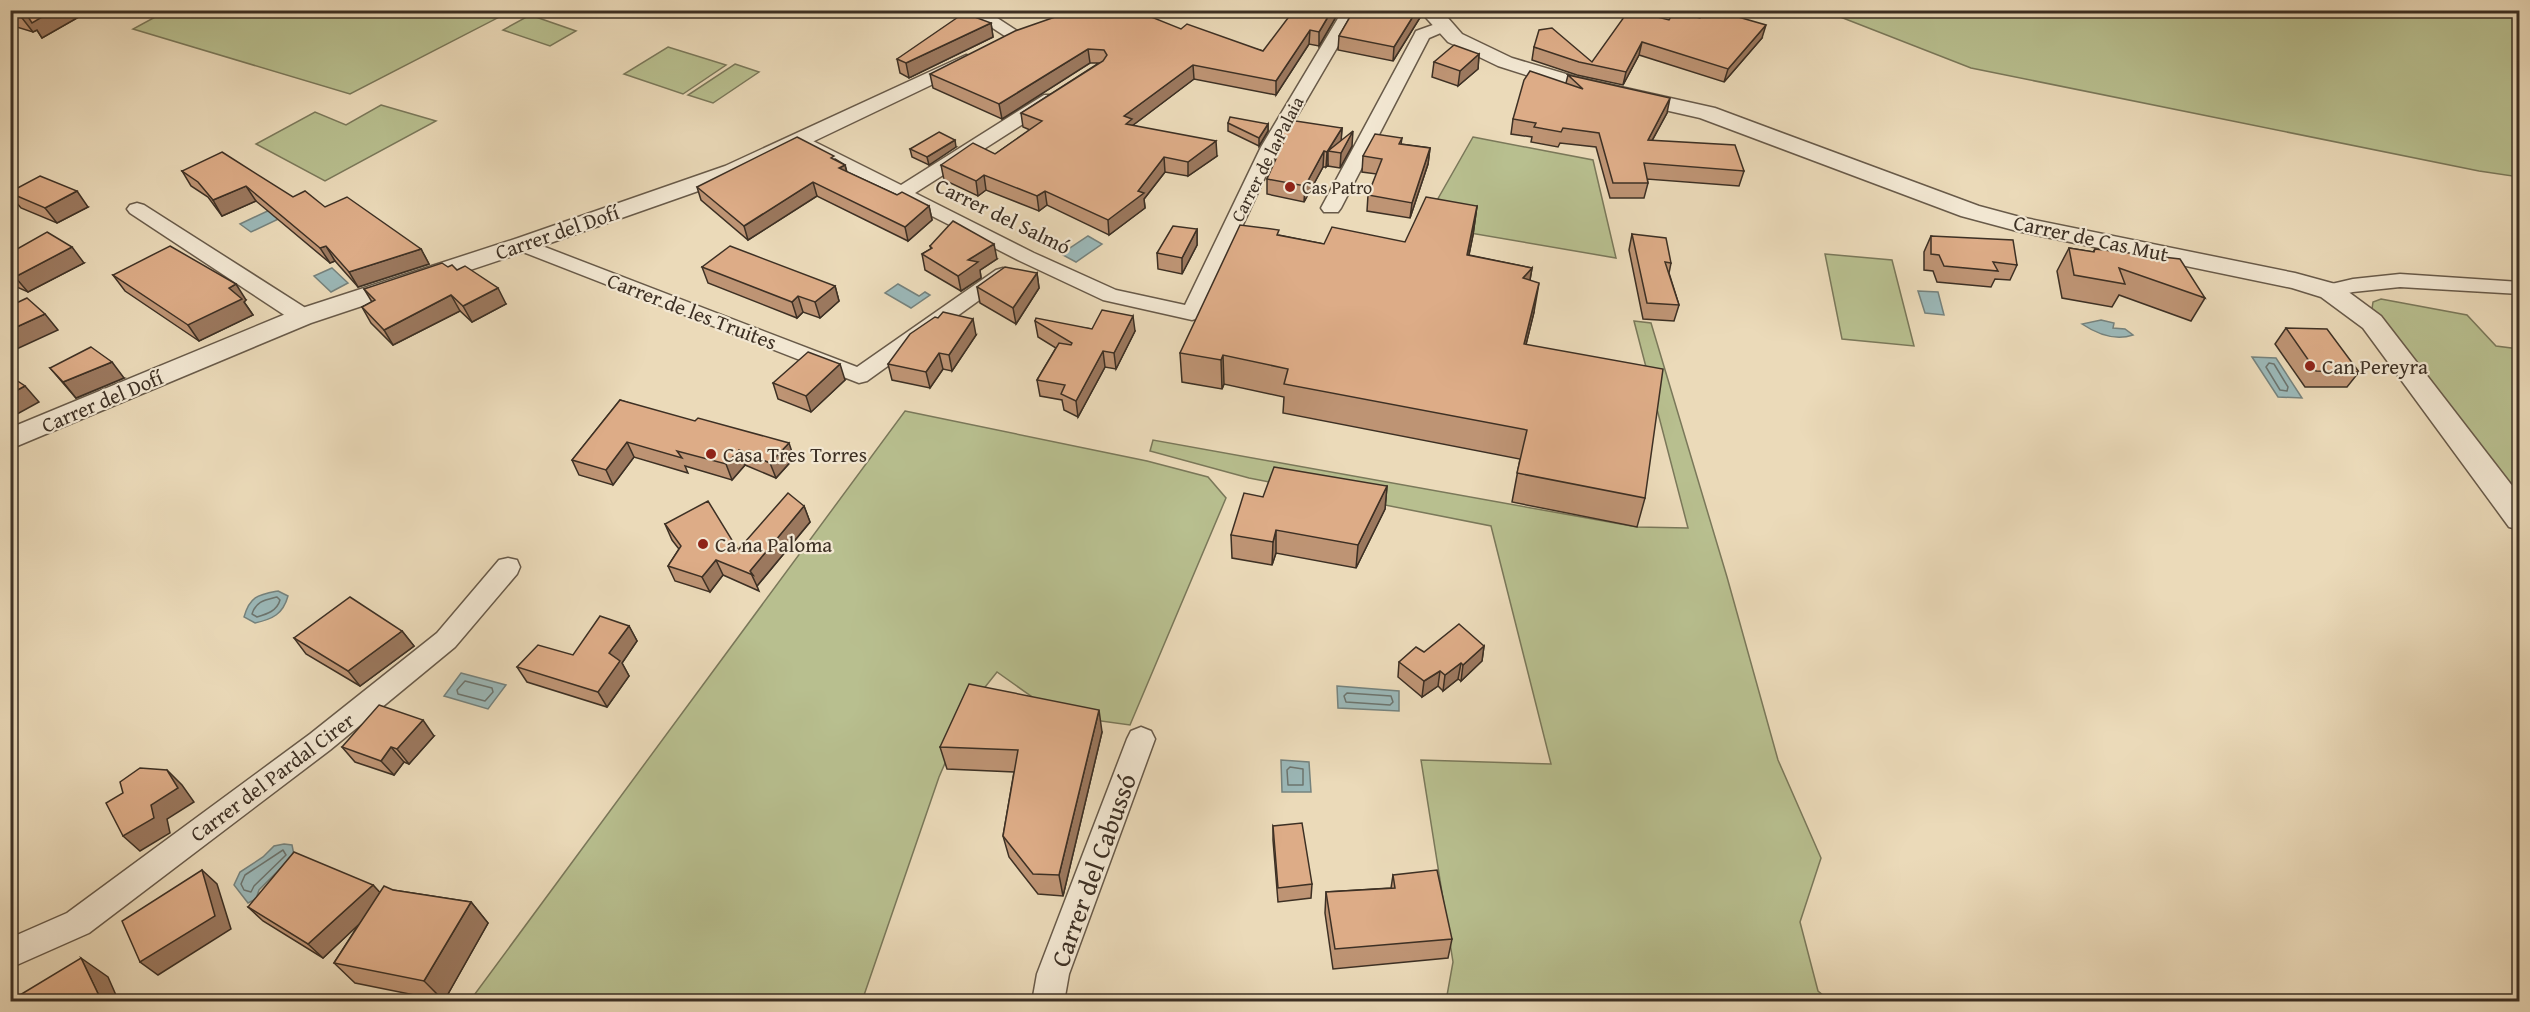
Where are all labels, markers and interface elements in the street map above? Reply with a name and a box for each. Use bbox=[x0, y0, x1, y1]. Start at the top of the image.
street label: Carrer de la Palaia bbox=[1224, 91, 1310, 226]
street label: Carrer del Salmó bbox=[930, 170, 1076, 262]
place label: Cas Patro bbox=[1302, 174, 1372, 201]
marker: Cas Patro bbox=[1283, 180, 1297, 194]
street label: Carrer del Dofí bbox=[491, 196, 624, 268]
street label: Carrer de Cas Mut bbox=[2011, 206, 2172, 270]
street label: Carrer de les Truites bbox=[603, 264, 781, 358]
place label: Can Pereyra bbox=[2322, 351, 2428, 382]
marker: Can Pereyra bbox=[2303, 359, 2317, 373]
street label: Carrer del Dofí bbox=[36, 361, 169, 441]
place label: Casa Tres Torres bbox=[723, 439, 867, 470]
marker: Casa Tres Torres bbox=[704, 447, 718, 461]
place label: Ca na Paloma bbox=[715, 529, 832, 560]
marker: Ca na Paloma bbox=[696, 537, 710, 551]
street label: Carrer del Pardal Cirer bbox=[183, 705, 361, 849]
street label: Carrer del Cabussó bbox=[1040, 768, 1146, 972]

